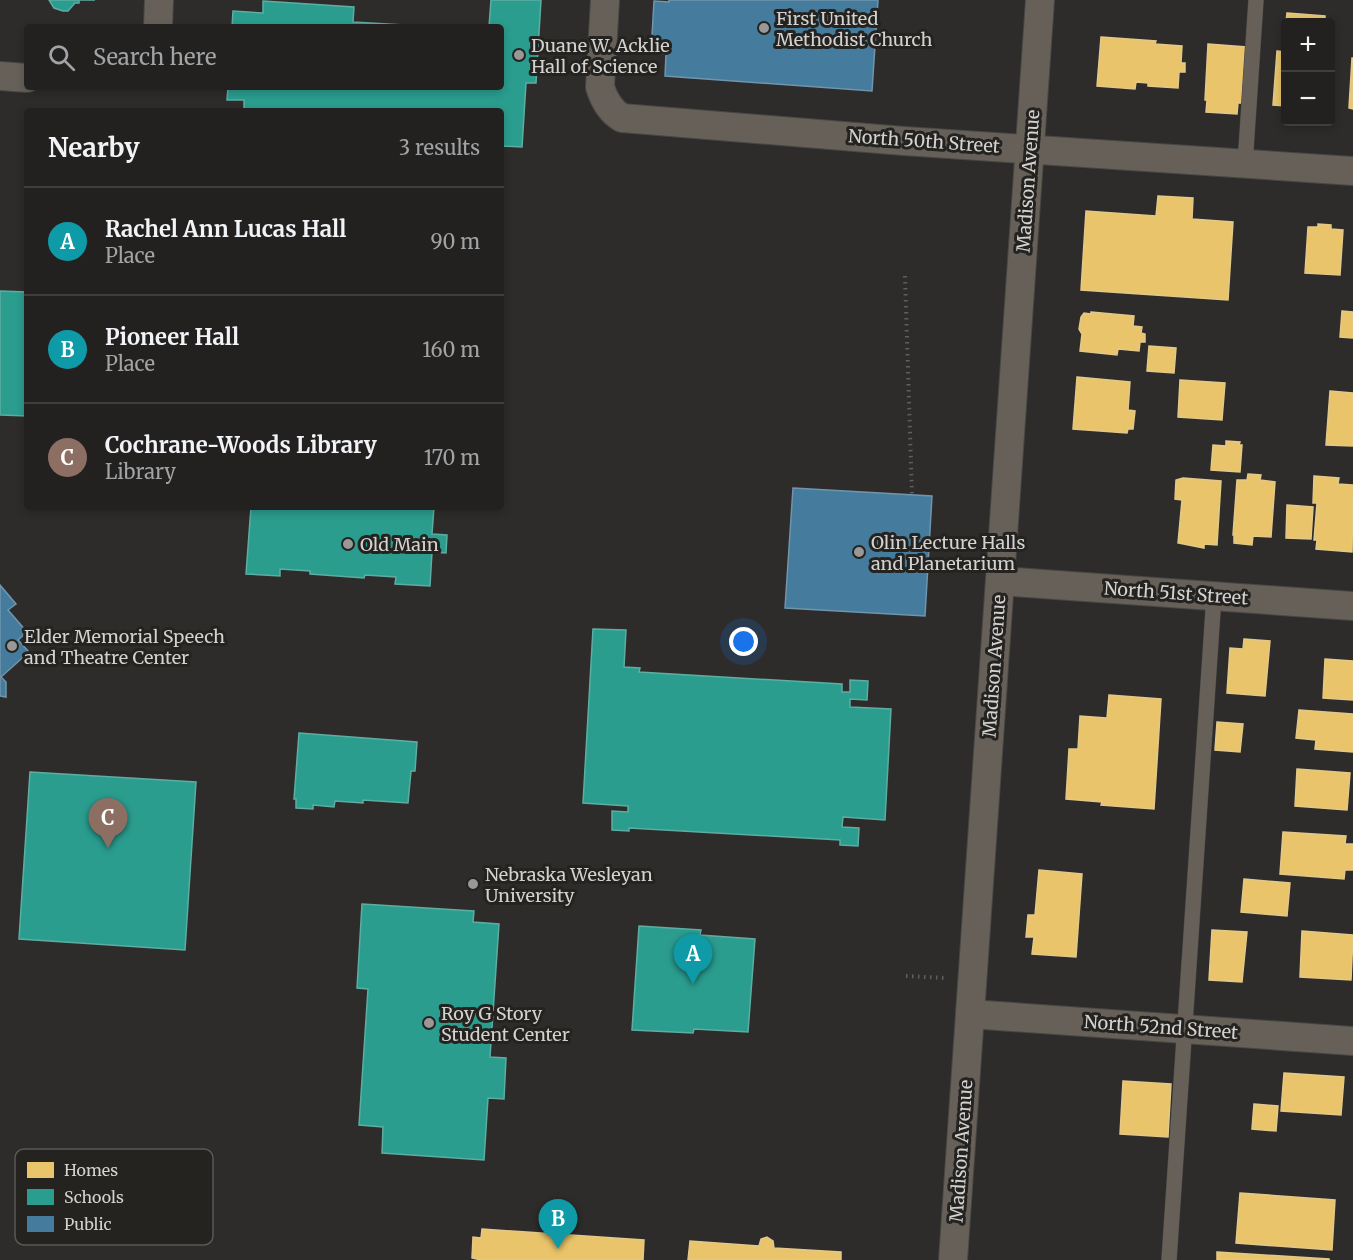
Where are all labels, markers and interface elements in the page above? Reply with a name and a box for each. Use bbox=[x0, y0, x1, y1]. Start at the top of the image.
place label: First United Methodist Church bbox=[776, 7, 932, 51]
map controls bbox=[1281, 18, 1335, 126]
button: + bbox=[1281, 18, 1335, 72]
marker: First United Methodist Church bbox=[757, 21, 771, 35]
search box bbox=[24, 24, 504, 90]
place label: Duane W. Acklie Hall of Science bbox=[531, 34, 670, 78]
icon: search bbox=[45, 41, 78, 74]
text: Search here bbox=[93, 43, 216, 71]
marker: Duane W. Acklie Hall of Science bbox=[512, 48, 526, 62]
button: − bbox=[1281, 72, 1335, 126]
street label: Madison Avenue bbox=[1012, 109, 1044, 253]
street label: North 50th Street bbox=[847, 124, 1001, 158]
text: Nearby bbox=[48, 131, 140, 164]
text: 3 results bbox=[399, 135, 480, 160]
text: Rachel Ann Lucas Hall bbox=[105, 215, 346, 243]
text: A bbox=[60, 229, 75, 254]
text: 90 m bbox=[430, 229, 480, 254]
text: Place bbox=[105, 243, 155, 268]
text: Pioneer Hall bbox=[105, 323, 239, 351]
text: B bbox=[61, 337, 74, 362]
text: 160 m bbox=[422, 337, 480, 362]
text: Place bbox=[105, 351, 155, 376]
text: Cochrane-Woods Library bbox=[105, 431, 377, 459]
text: C bbox=[61, 445, 74, 470]
text: 170 m bbox=[424, 445, 480, 470]
text: Library bbox=[105, 459, 176, 484]
place label: Olin Lecture Halls and Planetarium bbox=[871, 531, 1025, 575]
place label: Old Main bbox=[360, 533, 439, 556]
marker: Old Main bbox=[341, 537, 355, 551]
marker: Olin Lecture Halls and Planetarium bbox=[852, 545, 866, 559]
street label: North 51st Street bbox=[1103, 576, 1249, 610]
street label: Madison Avenue bbox=[978, 594, 1010, 738]
place label: Elder Memorial Speech and Theatre Center bbox=[24, 625, 225, 669]
your location bbox=[729, 627, 758, 656]
marker: Elder Memorial Speech and Theatre Center bbox=[5, 639, 19, 653]
pin: C bbox=[88, 798, 128, 848]
place label: Nebraska Wesleyan University bbox=[485, 863, 653, 907]
marker: Nebraska Wesleyan University bbox=[466, 877, 480, 891]
pin: A bbox=[674, 934, 712, 984]
place label: Roy G Story Student Center bbox=[441, 1002, 570, 1046]
street label: North 52nd Street bbox=[1083, 1010, 1239, 1044]
marker: Roy G Story Student Center bbox=[422, 1016, 436, 1030]
street label: Madison Avenue bbox=[945, 1079, 977, 1223]
legend bbox=[15, 1149, 213, 1245]
text: Homes bbox=[64, 1160, 118, 1180]
text: Schools bbox=[64, 1187, 124, 1207]
pin: B bbox=[538, 1200, 578, 1249]
text: Public bbox=[64, 1214, 112, 1234]

